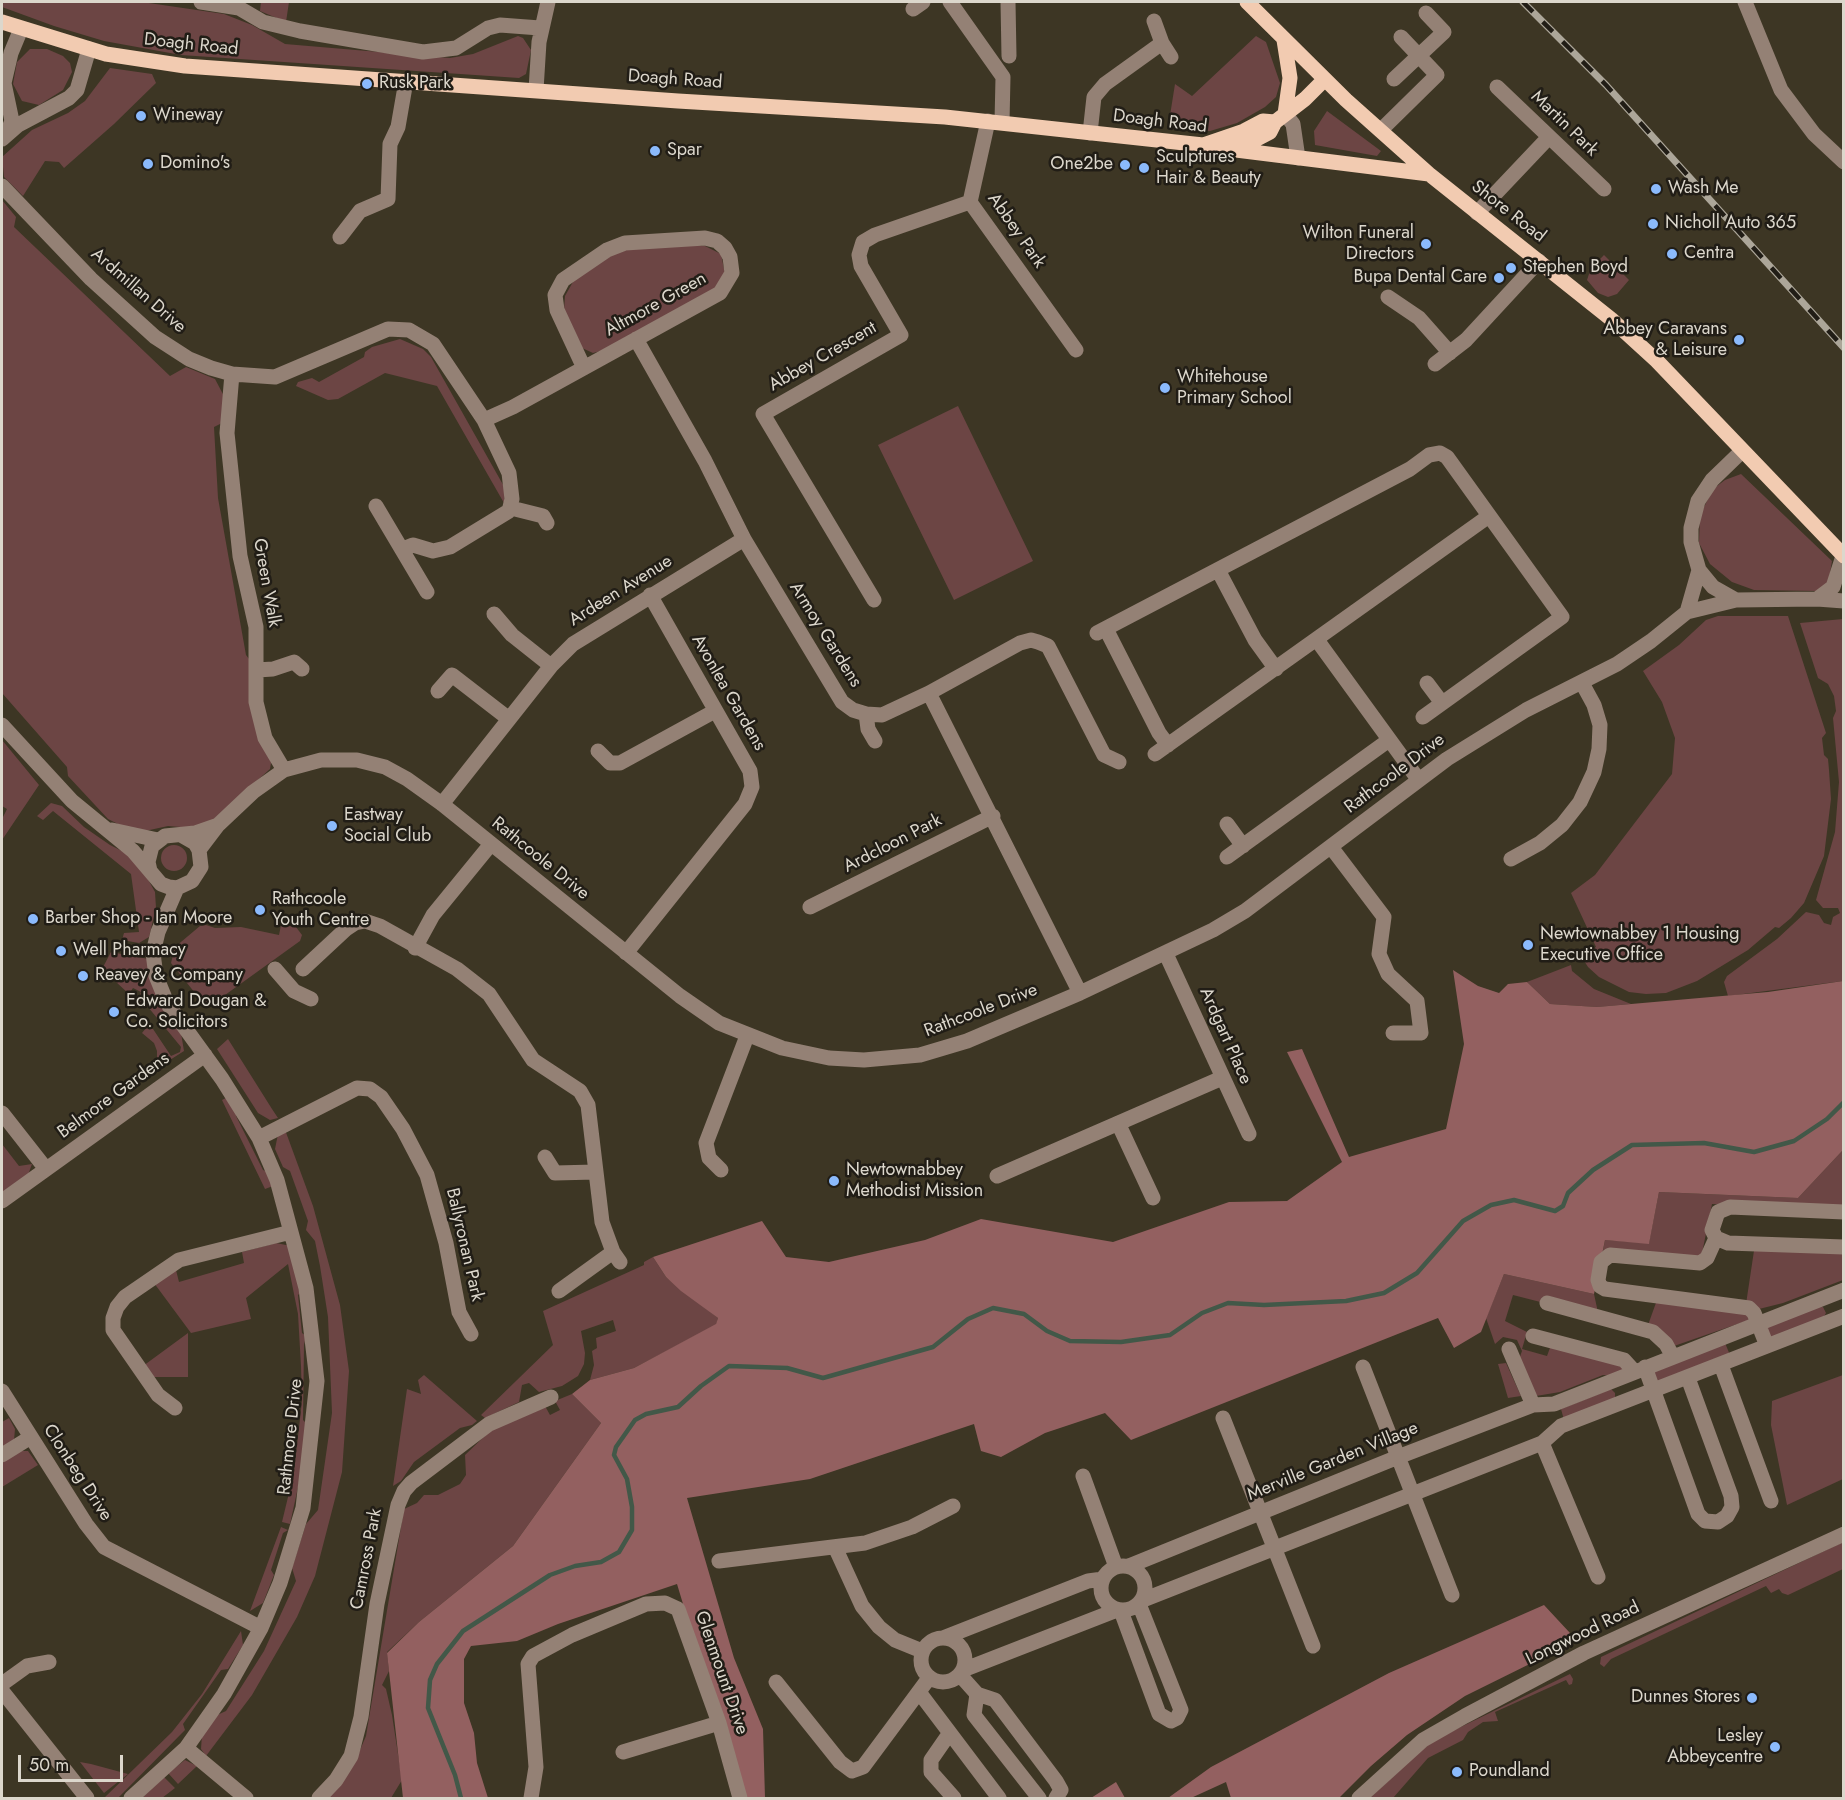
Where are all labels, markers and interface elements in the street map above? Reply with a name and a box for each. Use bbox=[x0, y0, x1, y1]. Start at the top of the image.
street label: Doagh Road bbox=[143, 29, 239, 61]
street label: Doagh Road bbox=[627, 66, 723, 94]
place label: Rusk Park bbox=[379, 73, 451, 95]
marker: Rusk Park bbox=[360, 77, 374, 91]
street label: Martin Park bbox=[1526, 87, 1602, 161]
place label: Wineway bbox=[153, 105, 223, 127]
street label: Doagh Road bbox=[1112, 106, 1208, 138]
marker: Wineway bbox=[134, 109, 148, 123]
place label: Spar bbox=[667, 140, 702, 162]
marker: Spar bbox=[648, 144, 662, 158]
place label: Sculptures Hair & Beauty bbox=[1156, 147, 1261, 190]
place label: Domino's bbox=[160, 153, 230, 175]
place label: One2be bbox=[1050, 154, 1113, 176]
marker: Domino's bbox=[141, 157, 155, 171]
marker: One2be bbox=[1118, 158, 1132, 172]
marker: Sculptures Hair & Beauty bbox=[1137, 161, 1151, 175]
street label: Shore Road bbox=[1466, 176, 1550, 248]
place label: Wash Me bbox=[1668, 178, 1739, 200]
marker: Wash Me bbox=[1649, 182, 1663, 196]
street label: Abbey Park bbox=[982, 189, 1050, 273]
place label: Nicholl Auto 365 bbox=[1665, 213, 1796, 235]
marker: Nicholl Auto 365 bbox=[1646, 217, 1660, 231]
place label: Wilton Funeral Directors bbox=[1303, 223, 1414, 266]
marker: Wilton Funeral Directors bbox=[1419, 237, 1433, 251]
place label: Centra bbox=[1684, 243, 1734, 265]
street label: Ardmillan Drive bbox=[86, 244, 190, 338]
marker: Centra bbox=[1665, 247, 1679, 261]
place label: Stephen Boyd bbox=[1523, 257, 1628, 279]
marker: Stephen Boyd bbox=[1504, 261, 1518, 275]
place label: Bupa Dental Care bbox=[1354, 267, 1487, 289]
street label: Altmore Green bbox=[602, 268, 710, 342]
marker: Bupa Dental Care bbox=[1492, 271, 1506, 285]
street label: Abbey Crescent bbox=[765, 317, 881, 397]
place label: Abbey Caravans & Leisure bbox=[1603, 319, 1727, 362]
marker: Abbey Caravans & Leisure bbox=[1732, 333, 1746, 347]
place label: Whitehouse Primary School bbox=[1177, 367, 1292, 410]
marker: Whitehouse Primary School bbox=[1158, 381, 1172, 395]
street label: Green Walk bbox=[248, 537, 284, 629]
street label: Ardeen Avenue bbox=[565, 551, 677, 631]
street label: Armoy Gardens bbox=[784, 578, 866, 692]
street label: Avonlea Gardens bbox=[686, 631, 770, 755]
street label: Rathcoole Drive bbox=[1341, 729, 1449, 819]
place label: Eastway Social Club bbox=[344, 805, 431, 848]
street label: Ardcloon Park bbox=[840, 810, 946, 878]
street label: Rathcoole Drive bbox=[487, 813, 593, 905]
marker: Eastway Social Club bbox=[325, 819, 339, 833]
place label: Rathcoole Youth Centre bbox=[272, 889, 369, 932]
marker: Rathcoole Youth Centre bbox=[253, 903, 267, 917]
place label: Barber Shop - Ian Moore bbox=[45, 908, 232, 930]
marker: Barber Shop - Ian Moore bbox=[26, 912, 40, 926]
place label: Newtownabbey 1 Housing Executive Office bbox=[1540, 924, 1740, 966]
marker: Newtownabbey 1 Housing Executive Office bbox=[1521, 938, 1535, 952]
place label: Well Pharmacy bbox=[73, 940, 186, 962]
marker: Well Pharmacy bbox=[54, 944, 68, 958]
place label: Reavey & Company bbox=[95, 965, 243, 987]
marker: Reavey & Company bbox=[76, 969, 90, 983]
street label: Rathcoole Drive bbox=[921, 979, 1041, 1043]
street label: Ardgart Place bbox=[1194, 984, 1256, 1088]
place label: Edward Dougan & Co. Solicitors bbox=[126, 991, 266, 1034]
marker: Edward Dougan & Co. Solicitors bbox=[107, 1005, 121, 1019]
street label: Belmore Gardens bbox=[54, 1048, 174, 1144]
place label: Newtownabbey Methodist Mission bbox=[846, 1160, 983, 1202]
marker: Newtownabbey Methodist Mission bbox=[827, 1174, 841, 1188]
street label: Ballyronan Park bbox=[440, 1186, 488, 1304]
street label: Rathmore Drive bbox=[274, 1378, 308, 1496]
street label: Merville Garden Village bbox=[1244, 1418, 1422, 1506]
street label: Clonbeg Drive bbox=[38, 1421, 116, 1525]
street label: Camross Park bbox=[347, 1507, 387, 1611]
street label: Longwood Road bbox=[1523, 1597, 1643, 1671]
street label: Glenmount Drive bbox=[690, 1608, 752, 1738]
place label: Dunnes Stores bbox=[1631, 1687, 1740, 1709]
marker: Dunnes Stores bbox=[1745, 1691, 1759, 1705]
place label: Lesley Abbeycentre bbox=[1667, 1726, 1763, 1768]
marker: Lesley Abbeycentre bbox=[1768, 1740, 1782, 1754]
scale bar bbox=[21, 1743, 126, 1781]
text: 50 m bbox=[29, 1752, 69, 1778]
place label: Poundland bbox=[1469, 1761, 1550, 1783]
marker: Poundland bbox=[1450, 1765, 1464, 1779]

